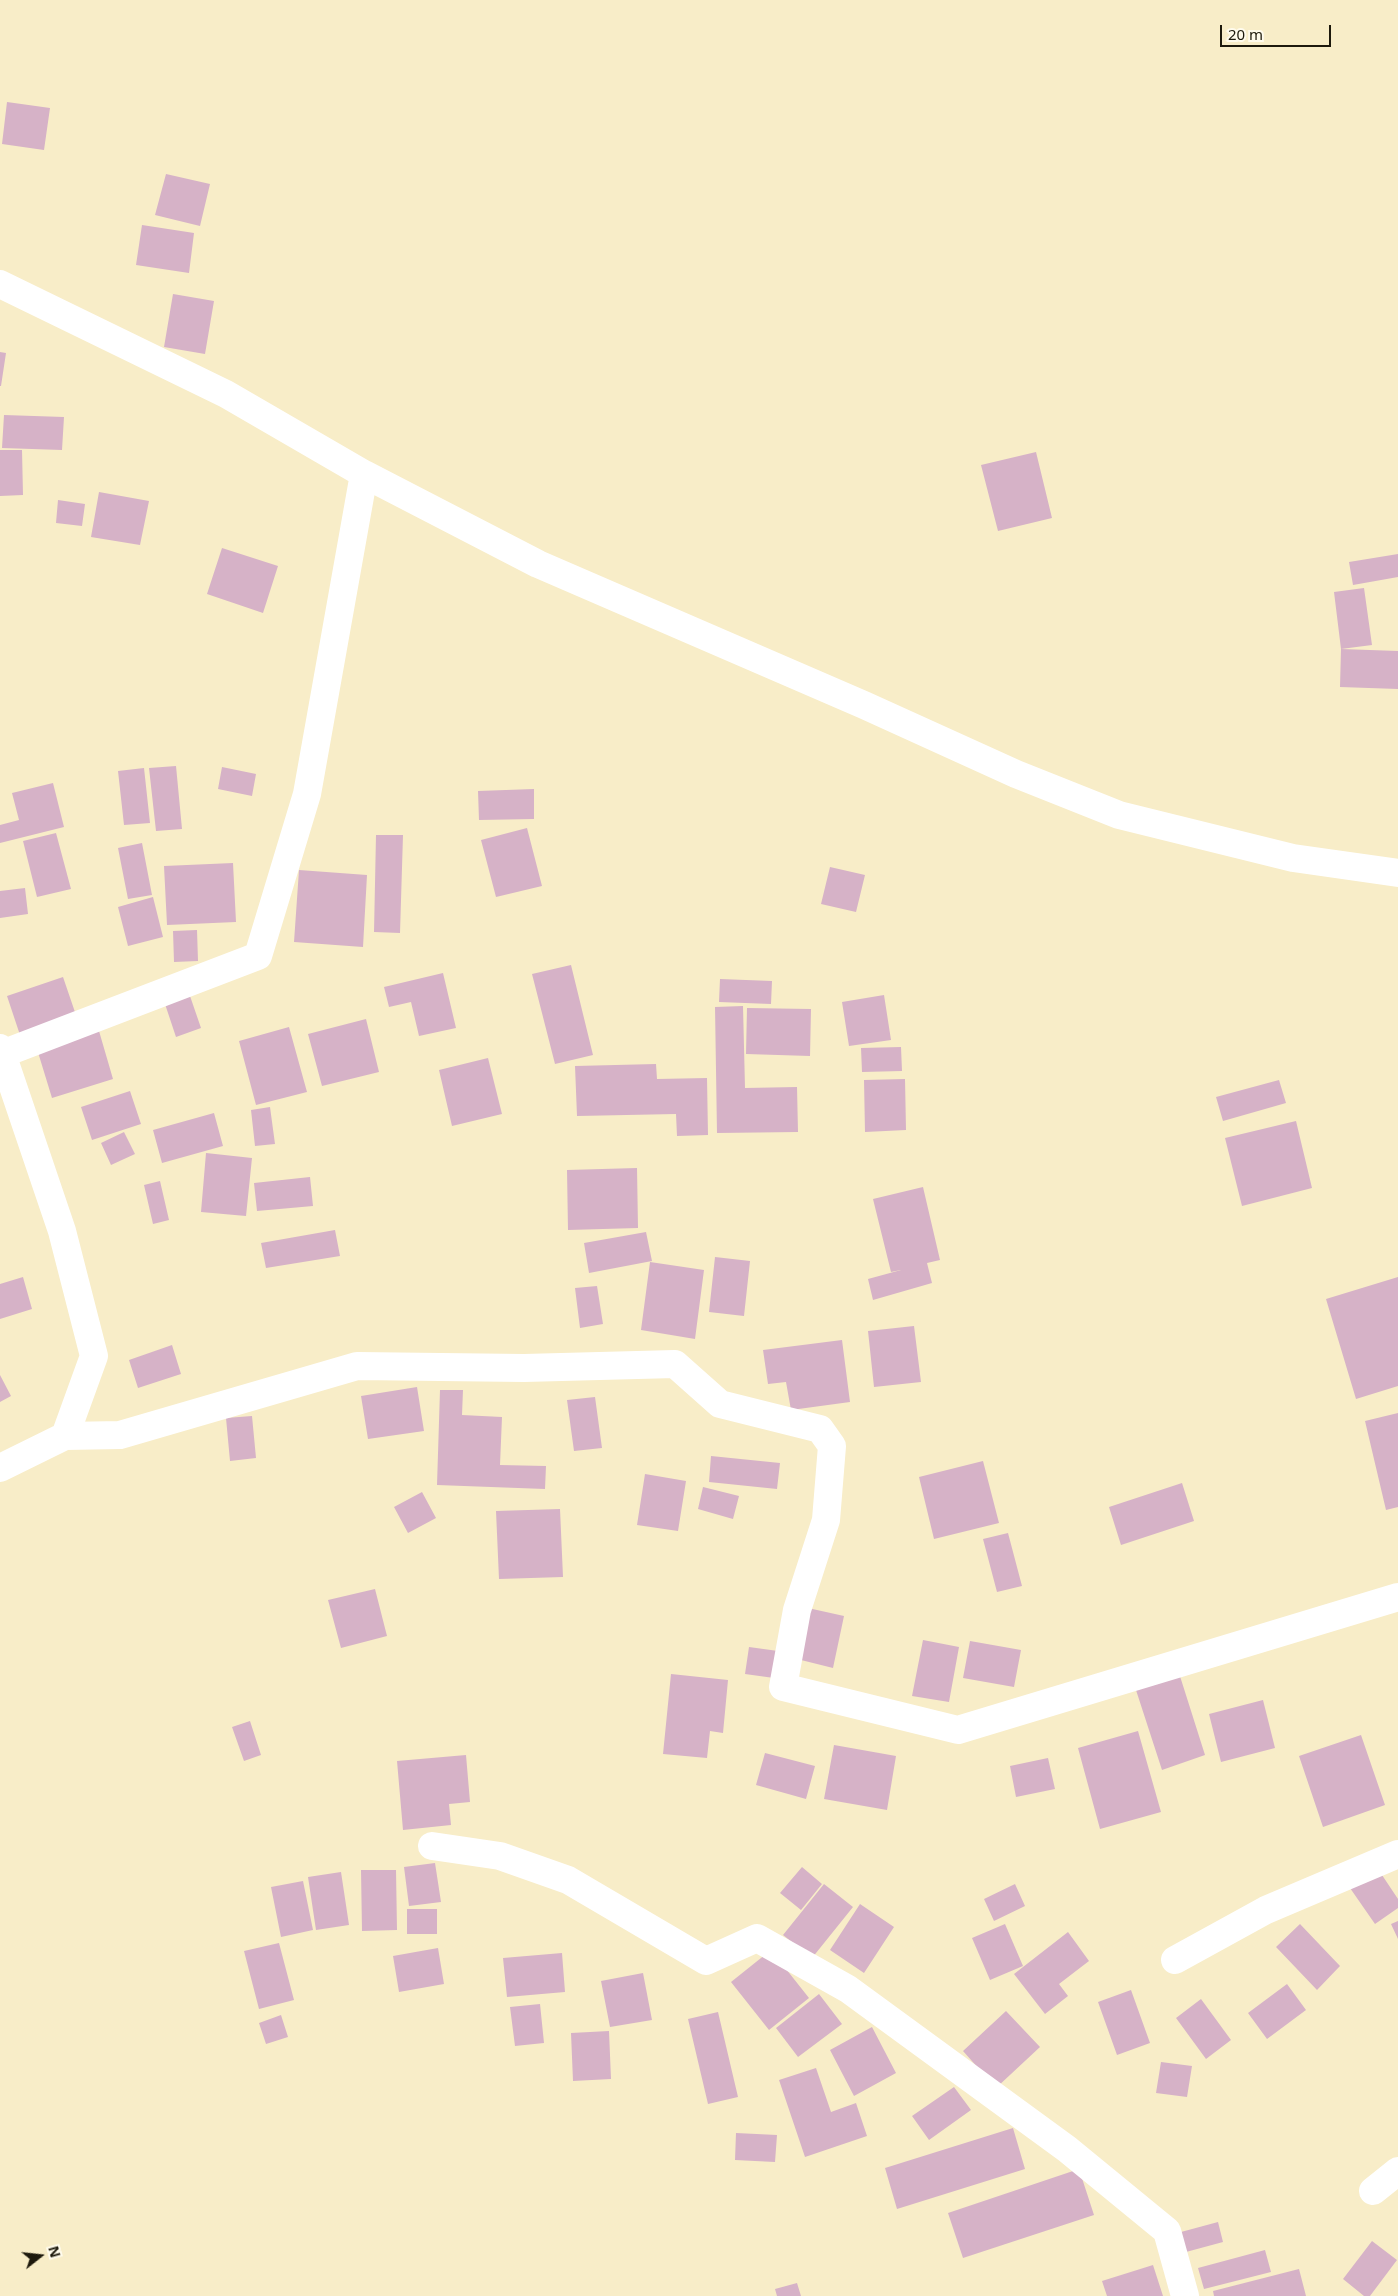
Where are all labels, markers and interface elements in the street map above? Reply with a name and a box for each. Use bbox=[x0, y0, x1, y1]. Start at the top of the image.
scale bar bbox=[1223, 15, 1334, 47]
text: 20 m bbox=[1228, 24, 1263, 44]
north arrow bbox=[15, 2231, 65, 2281]
text: N bbox=[44, 2244, 66, 2260]

